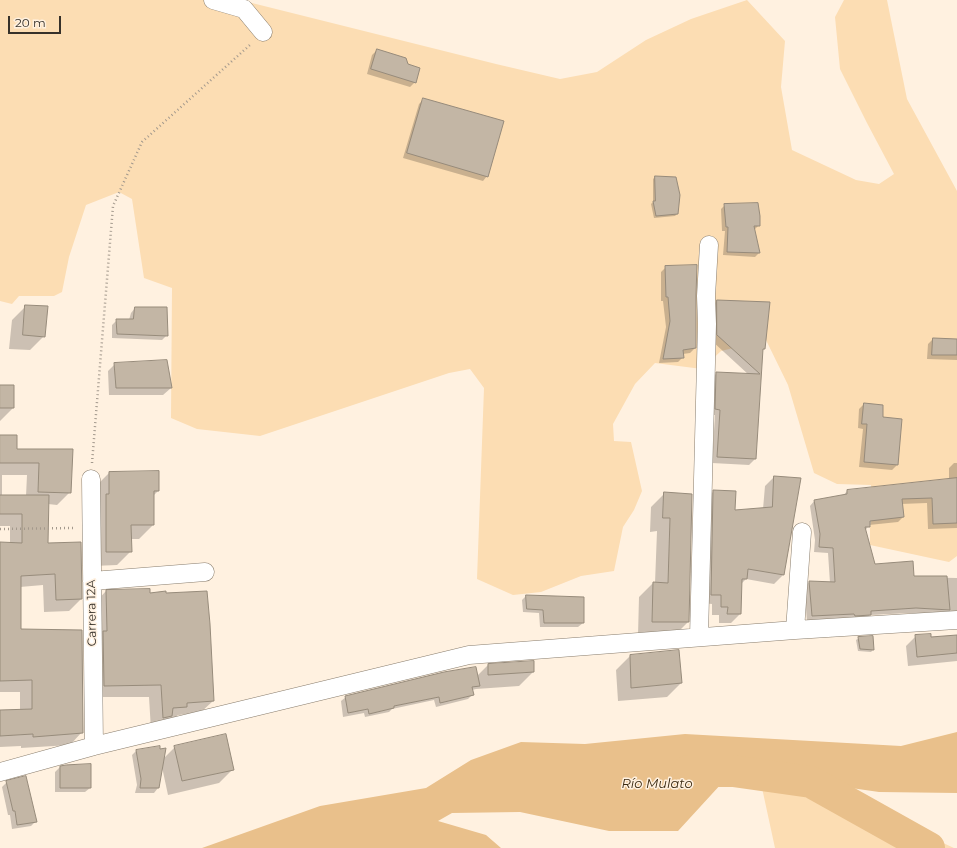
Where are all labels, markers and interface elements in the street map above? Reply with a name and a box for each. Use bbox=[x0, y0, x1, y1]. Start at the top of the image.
scale bar bbox=[10, 8, 63, 34]
text: 20 m bbox=[15, 15, 46, 30]
street label: Carrera 12A bbox=[84, 580, 100, 646]
water label: Río Mulato bbox=[621, 776, 693, 792]

